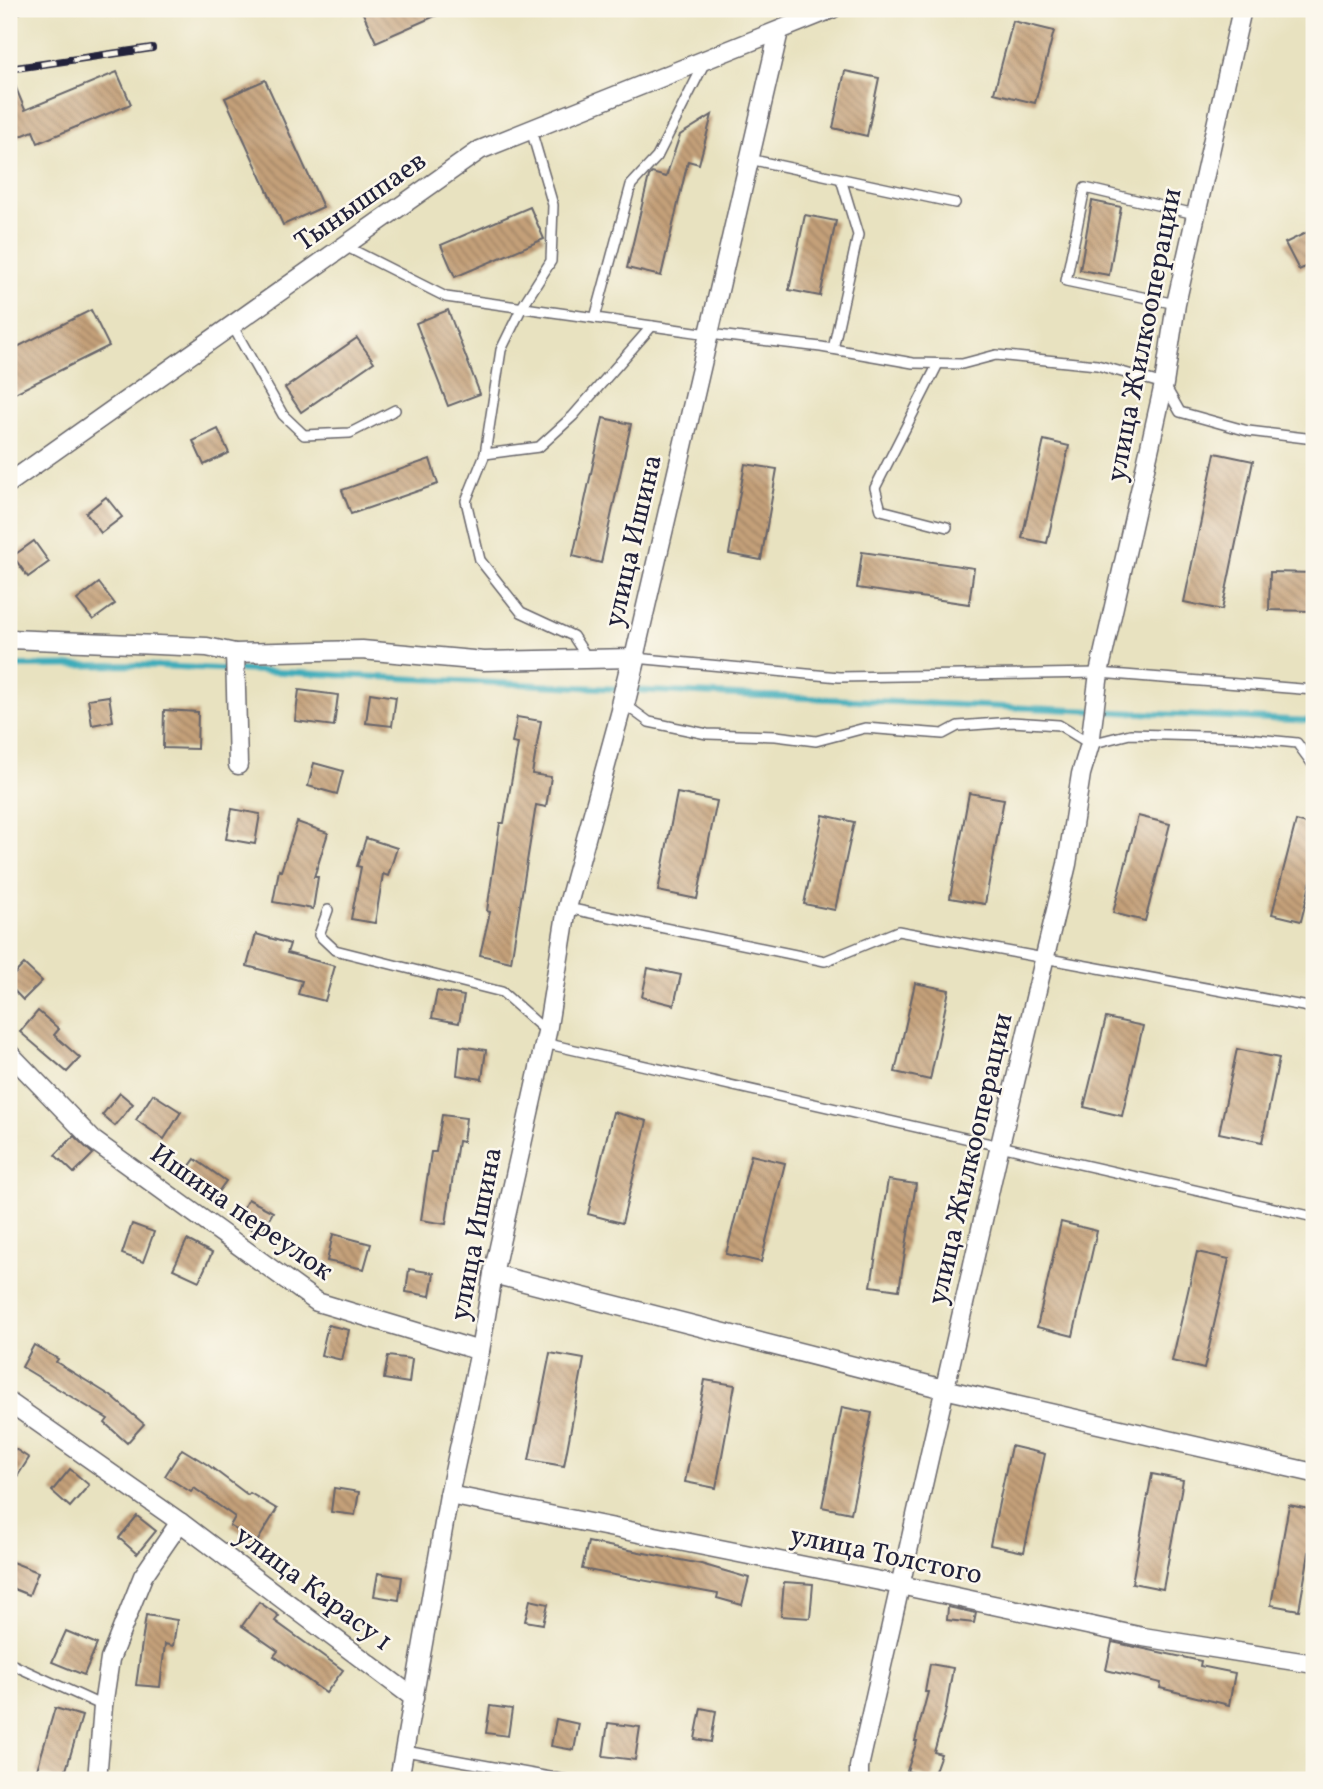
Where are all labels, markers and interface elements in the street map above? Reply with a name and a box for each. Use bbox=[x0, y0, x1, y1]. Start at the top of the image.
street label: Тынышпаев bbox=[287, 142, 435, 262]
street label: улица Жилкооперации bbox=[1097, 185, 1193, 485]
street label: улица Ишина bbox=[595, 451, 673, 631]
street label: улица Жилкооперации bbox=[918, 1009, 1024, 1309]
street label: Ишина переулок bbox=[141, 1135, 341, 1291]
street label: улица Ишина bbox=[441, 1144, 513, 1324]
street label: улица Карасу 1 bbox=[226, 1517, 400, 1661]
street label: улица Толстого bbox=[786, 1517, 986, 1595]

